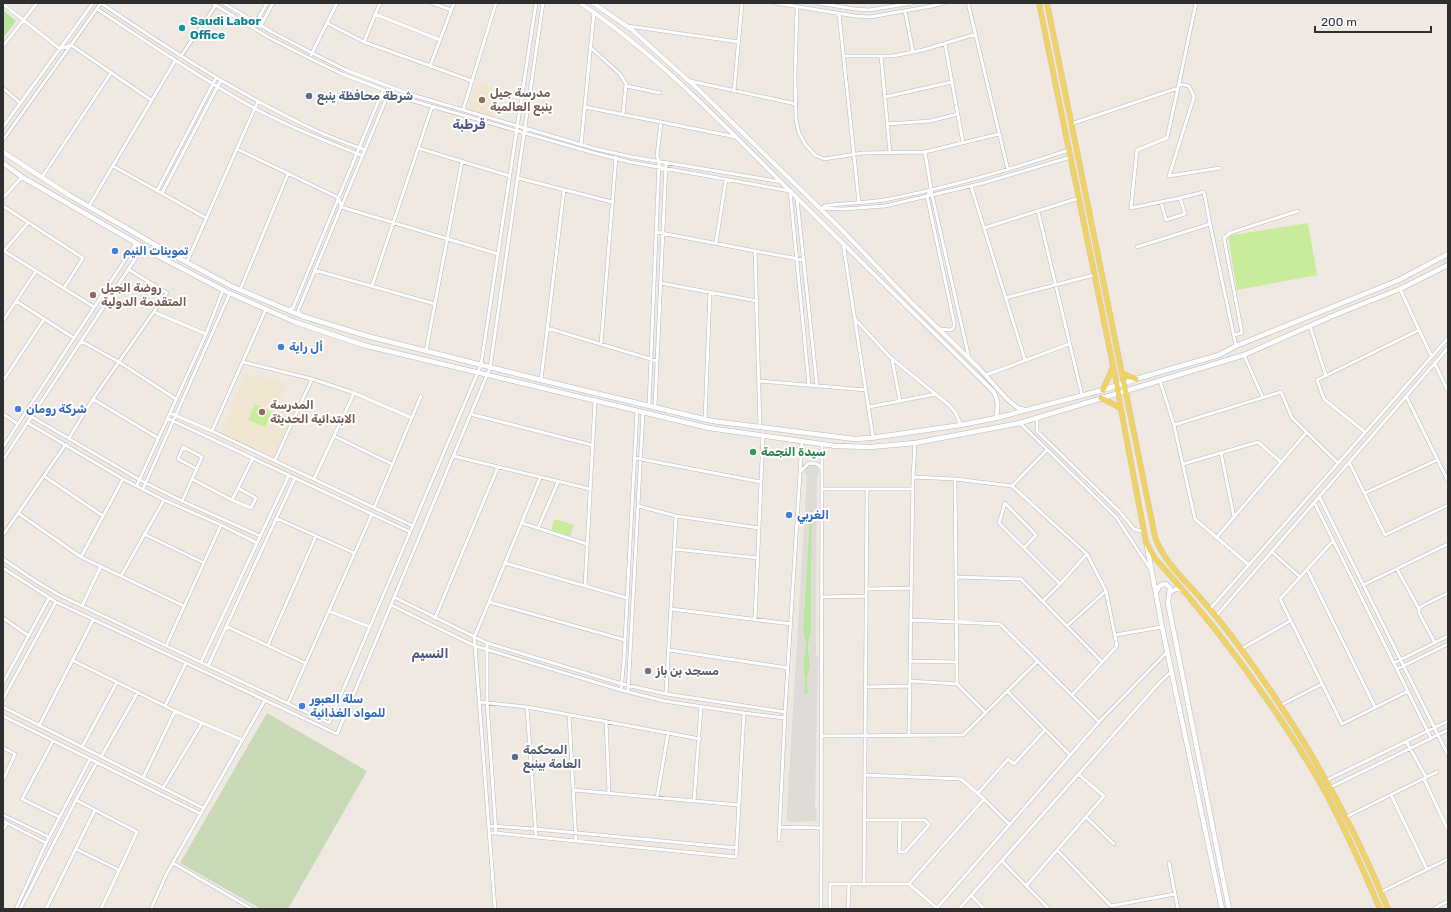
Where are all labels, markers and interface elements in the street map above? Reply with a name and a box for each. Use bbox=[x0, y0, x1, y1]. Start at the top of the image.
scale bar bbox=[1315, 8, 1431, 34]
place label: Saudi Labor Office bbox=[190, 14, 261, 42]
text: 200 m bbox=[1321, 15, 1357, 29]
marker: Saudi Labor Office bbox=[177, 23, 187, 33]
place label: مدرسة جيل ينبع العالمية bbox=[490, 86, 552, 116]
place label: شرطة محافظة ينبع bbox=[317, 89, 413, 105]
marker: شرطة محافظة ينبع bbox=[304, 91, 314, 101]
marker: مدرسة جيل ينبع العالمية bbox=[477, 95, 487, 105]
district label: قرطبة bbox=[453, 117, 486, 132]
place label: تموينات النيم bbox=[123, 244, 189, 259]
marker: تموينات النيم bbox=[110, 246, 120, 256]
place label: روضة الجيل المتقدمة الدولية bbox=[101, 281, 187, 309]
marker: روضة الجيل المتقدمة الدولية bbox=[88, 290, 98, 300]
place label: أل راية bbox=[289, 340, 323, 354]
marker: أل راية bbox=[276, 342, 286, 352]
place label: المدرسة الابتدائية الحديثة bbox=[270, 398, 356, 426]
place label: شركة رومان bbox=[26, 402, 87, 416]
marker: شركة رومان bbox=[13, 404, 23, 414]
marker: المدرسة الابتدائية الحديثة bbox=[257, 407, 267, 417]
place label: سيدة النجمة bbox=[761, 445, 826, 459]
marker: سيدة النجمة bbox=[748, 447, 758, 457]
place label: الغربي bbox=[797, 508, 829, 524]
marker: الغربي bbox=[784, 510, 794, 520]
district label: النسيم bbox=[412, 646, 449, 662]
place label: مسجد بن باز bbox=[655, 664, 719, 678]
marker: مسجد بن باز bbox=[643, 666, 653, 676]
place label: سلة العبور للمواد الغذائية bbox=[309, 692, 385, 720]
marker: سلة العبور للمواد الغذائية bbox=[297, 701, 307, 711]
place label: المحكمة العامة بينبع bbox=[523, 743, 581, 773]
marker: المحكمة العامة بينبع bbox=[510, 752, 520, 762]

